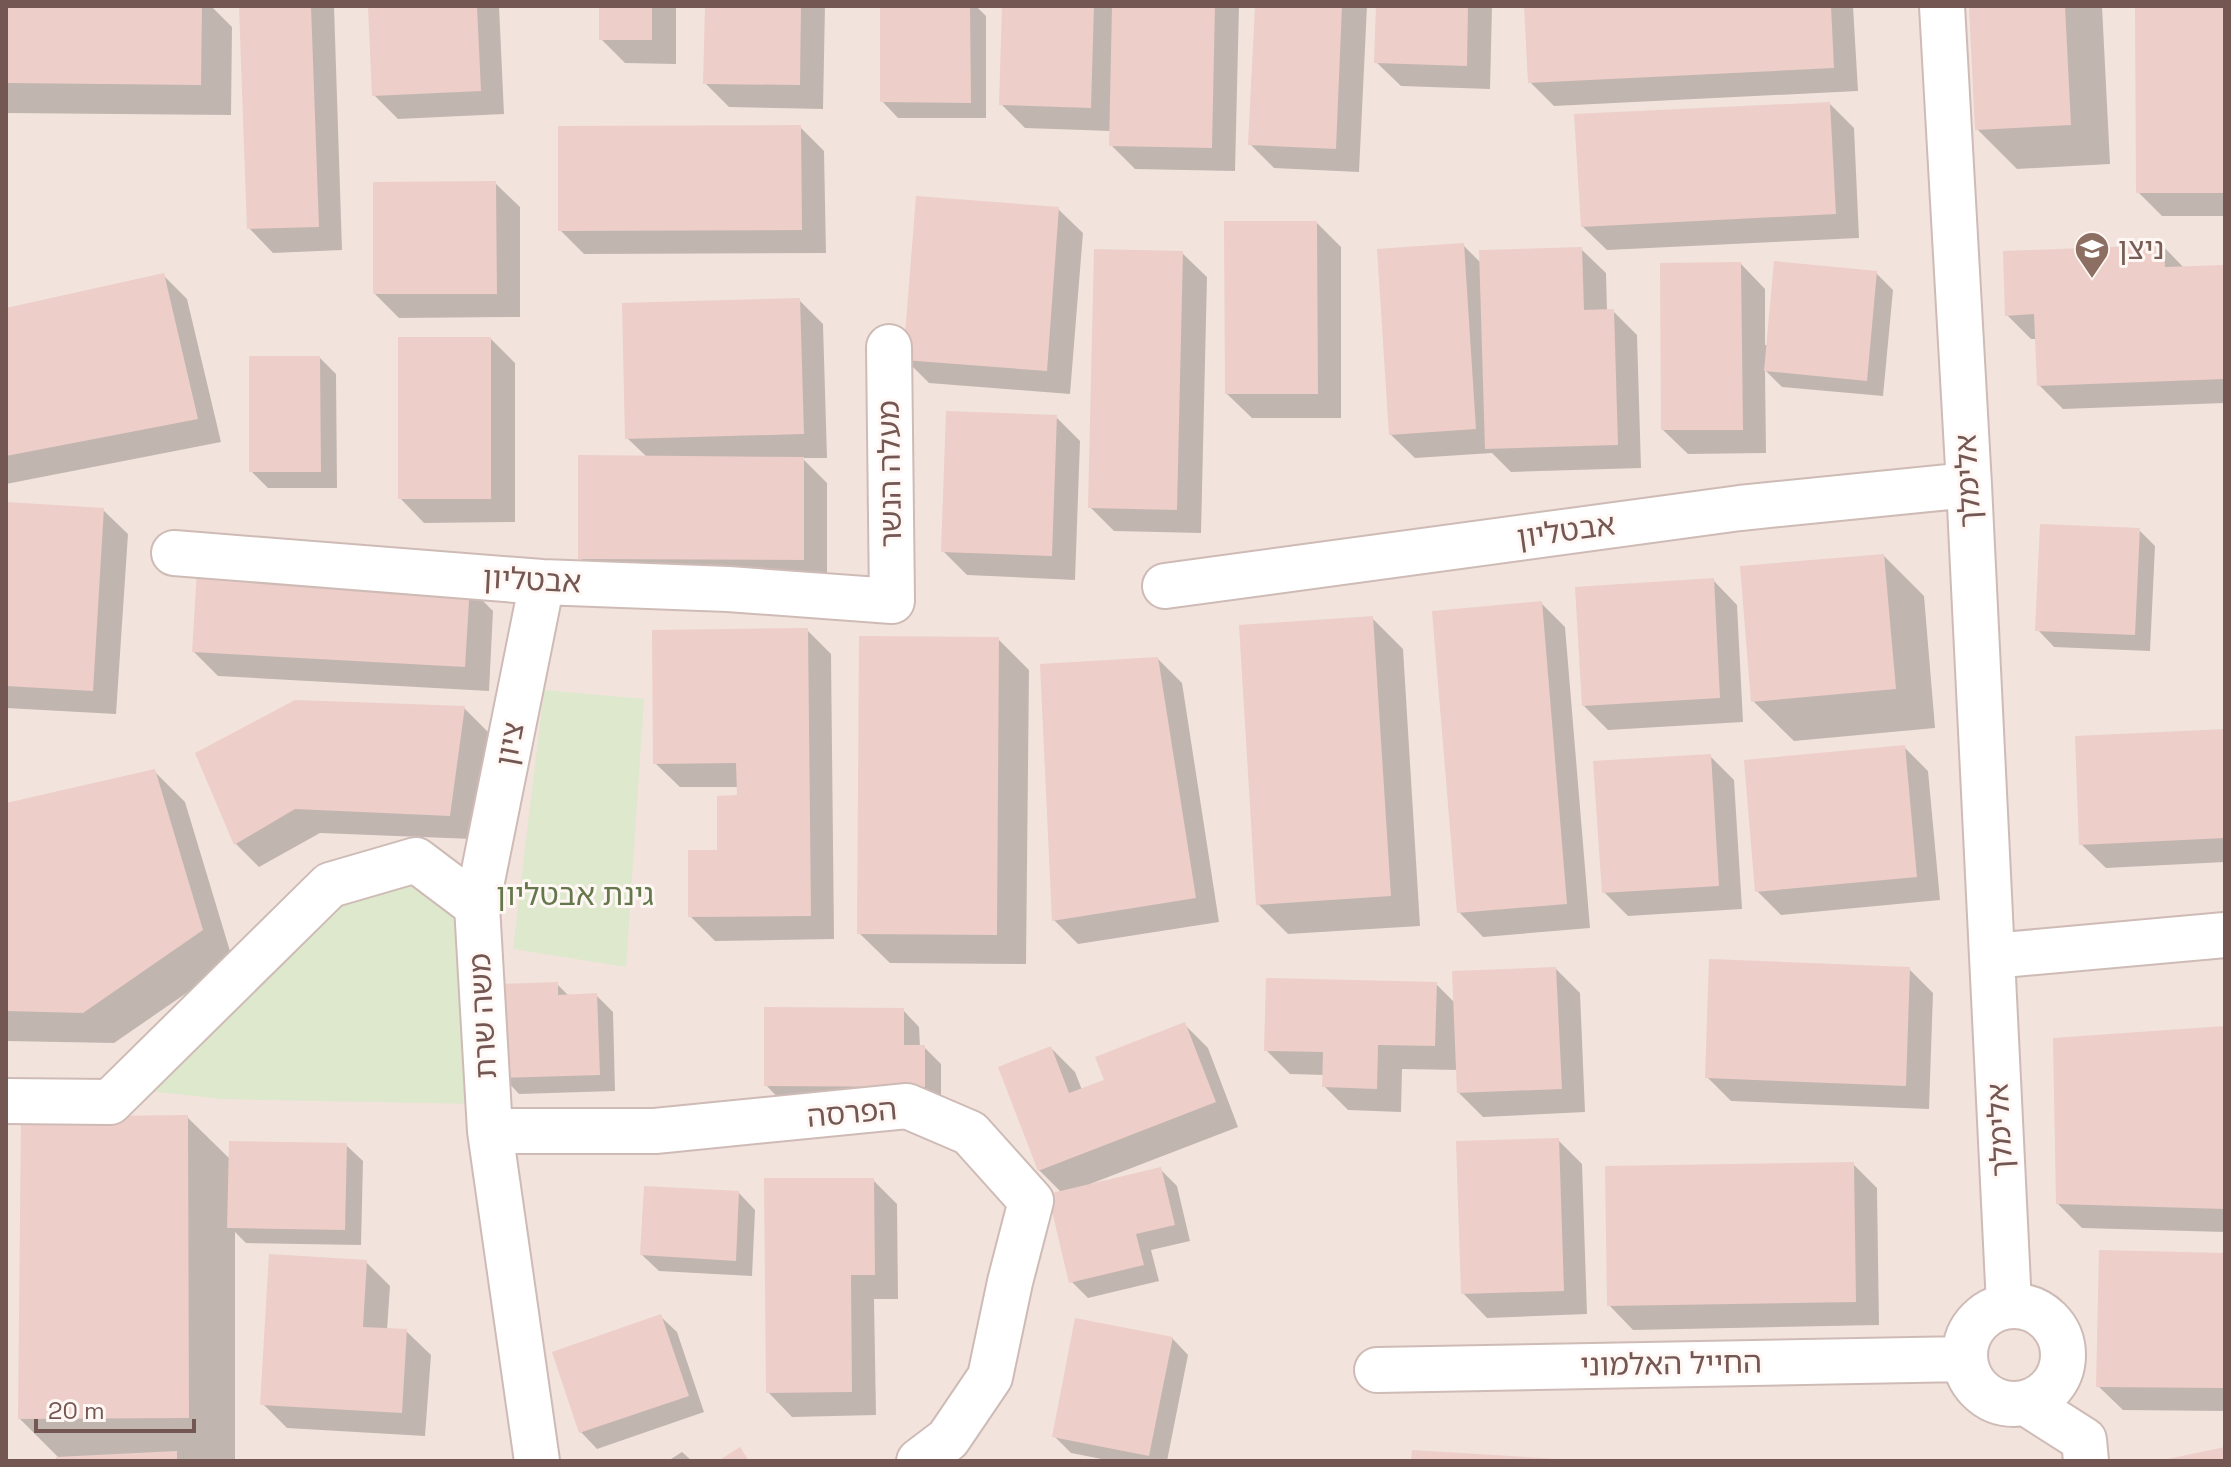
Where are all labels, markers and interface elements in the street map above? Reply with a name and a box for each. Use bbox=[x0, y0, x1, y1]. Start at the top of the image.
place label: ניצן bbox=[2118, 229, 2164, 268]
school or university icon: ניצן bbox=[2073, 230, 2111, 280]
street label: מעלה הנשר bbox=[869, 400, 910, 548]
street label: אלימלך bbox=[1946, 433, 1989, 529]
street label: אבטליון bbox=[1514, 504, 1617, 557]
street label: אבטליון bbox=[482, 557, 582, 602]
street label: ציון bbox=[486, 719, 533, 769]
park label: גינת אבטליון bbox=[496, 875, 654, 914]
street label: משה שרת bbox=[460, 952, 505, 1080]
street label: אלימלך bbox=[1978, 1082, 2021, 1178]
street label: הפרסה bbox=[805, 1089, 899, 1136]
street label: החייל האלמוני bbox=[1580, 1342, 1762, 1385]
scale bar bbox=[36, 1383, 194, 1433]
text: 20 m bbox=[48, 1395, 105, 1426]

